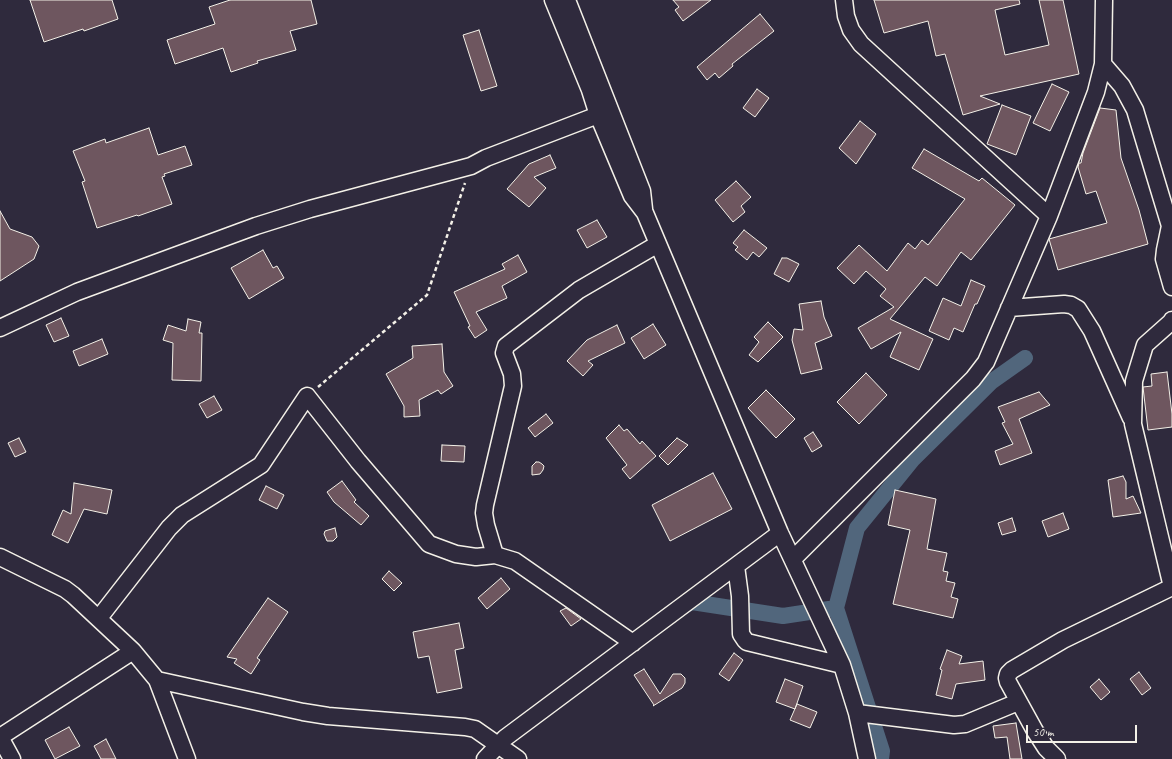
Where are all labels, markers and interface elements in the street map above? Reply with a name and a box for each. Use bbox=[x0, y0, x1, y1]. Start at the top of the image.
scale bar bbox=[1028, 717, 1139, 743]
text: 50 m bbox=[1033, 724, 1053, 740]

